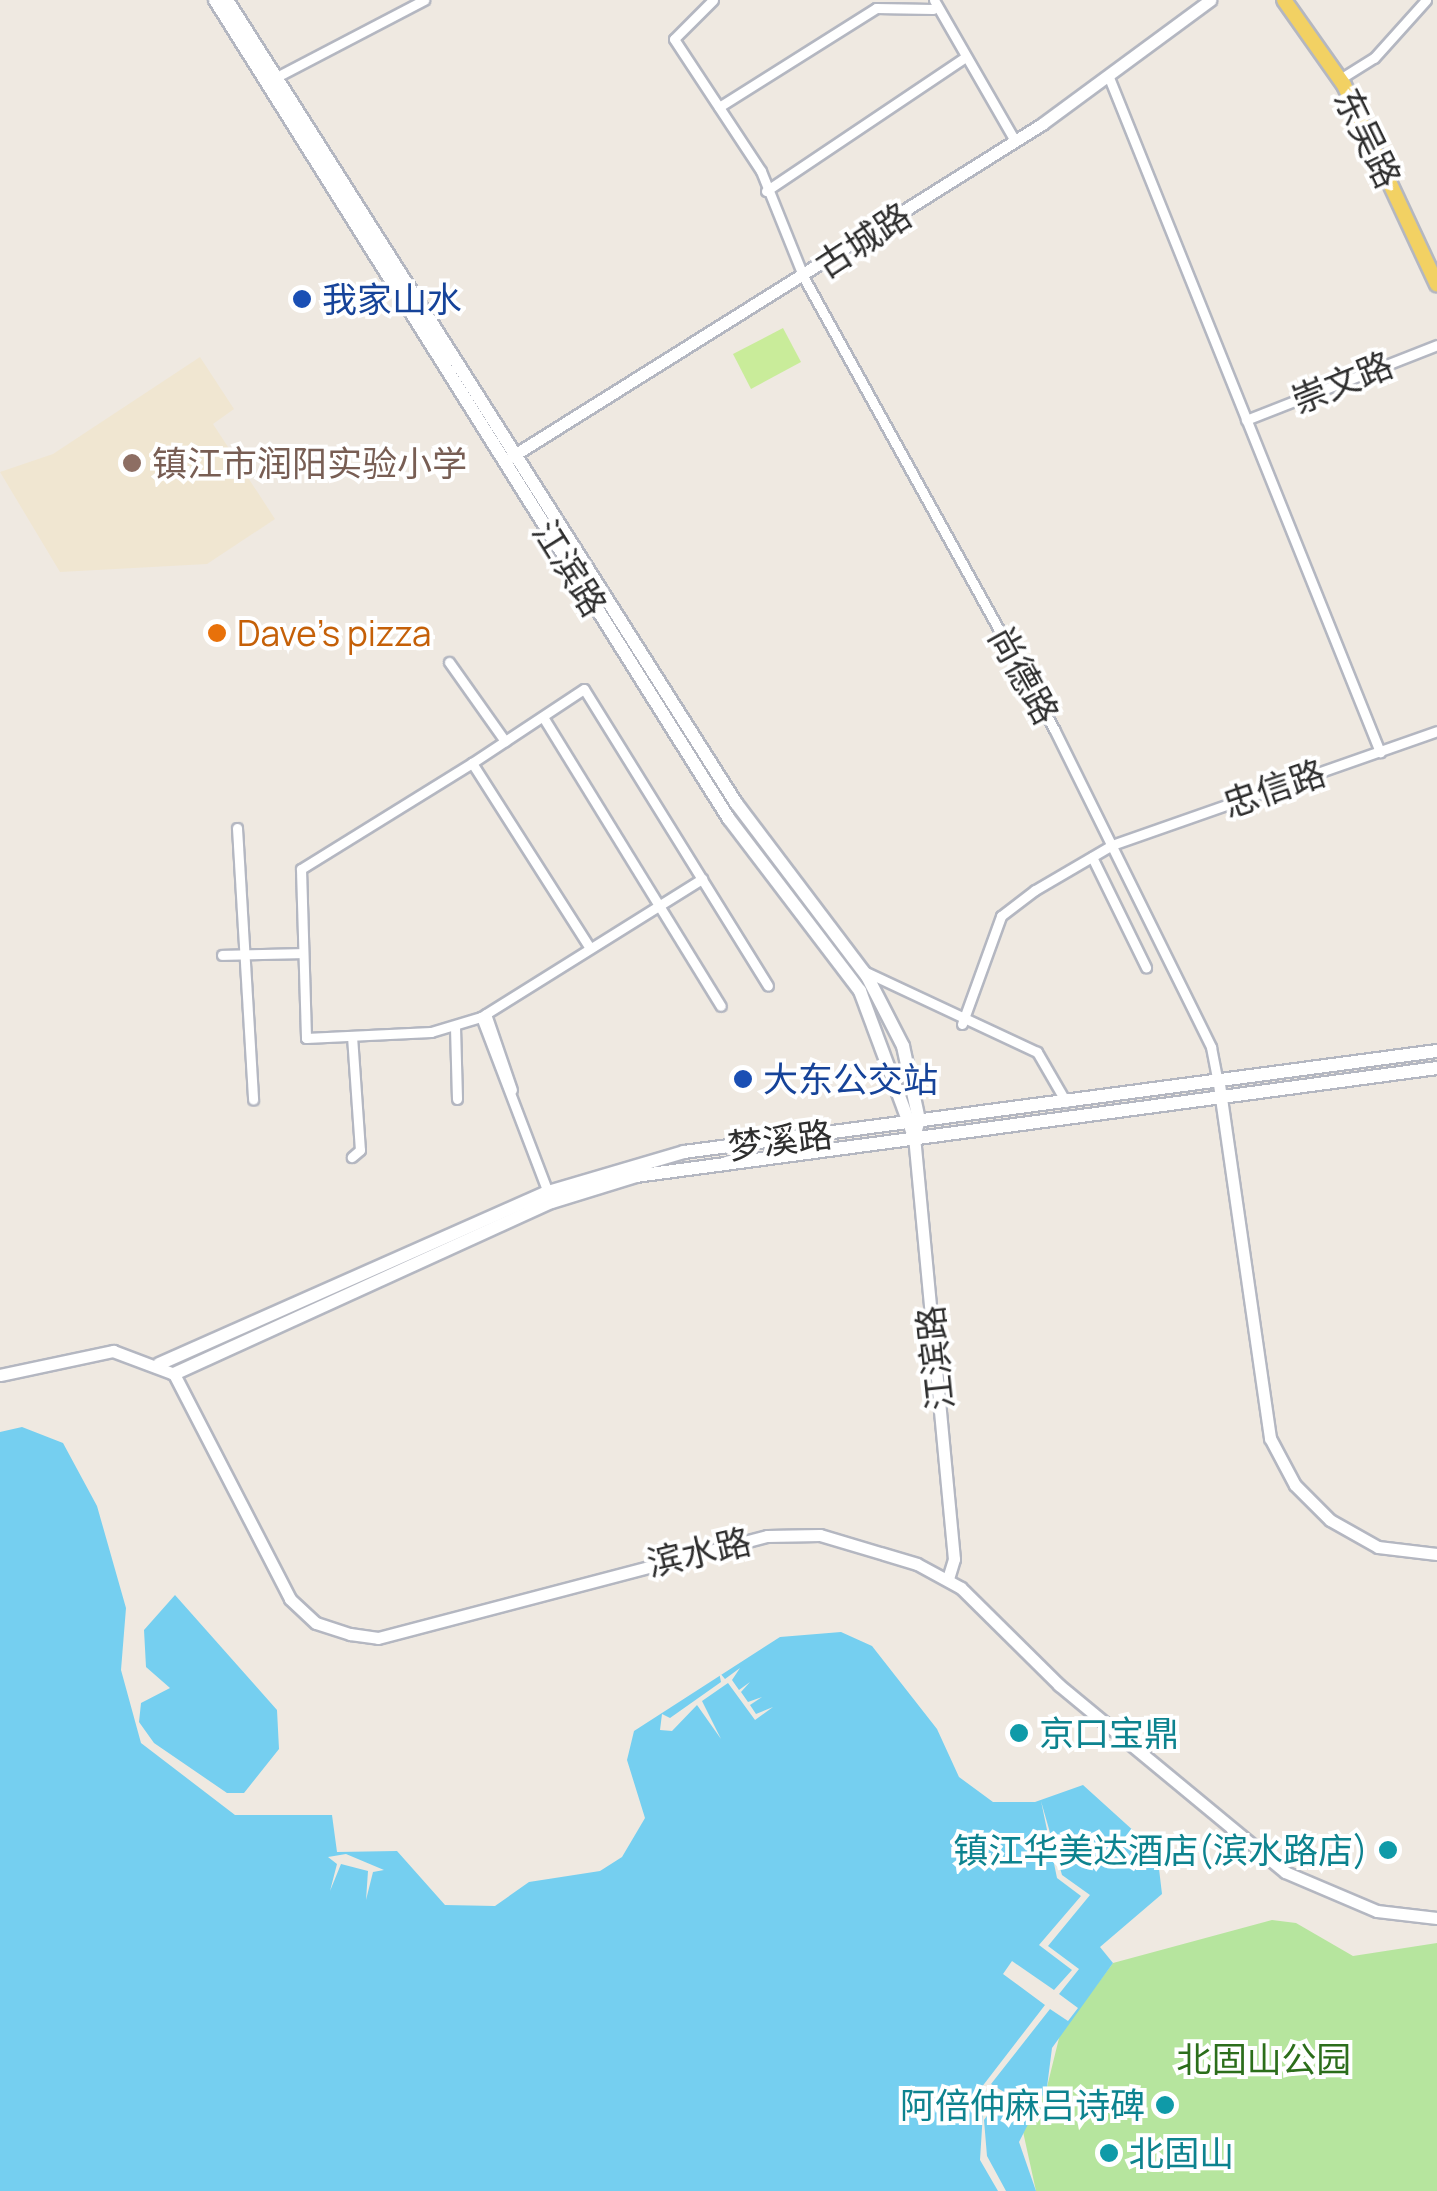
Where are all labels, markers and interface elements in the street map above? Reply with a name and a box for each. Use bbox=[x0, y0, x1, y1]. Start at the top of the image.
street label: 东吴路 bbox=[1326, 82, 1410, 194]
street label: 古城路 bbox=[808, 194, 918, 286]
place label: 我家山水 bbox=[322, 278, 462, 320]
marker: 我家山水 bbox=[291, 288, 313, 310]
street label: 崇文路 bbox=[1285, 343, 1399, 421]
place label: 镇江市润阳实验小学 bbox=[152, 442, 467, 484]
marker: 镇江市润阳实验小学 bbox=[121, 452, 143, 474]
street label: 江滨路 bbox=[524, 512, 616, 624]
place label: Dave's pizza bbox=[237, 612, 431, 654]
street label: 尚德路 bbox=[980, 619, 1068, 731]
marker: Dave's pizza bbox=[206, 622, 228, 644]
street label: 忠信路 bbox=[1218, 751, 1330, 825]
place label: 大东公交站 bbox=[763, 1058, 938, 1100]
marker: 大东公交站 bbox=[732, 1068, 754, 1090]
street label: 梦溪路 bbox=[725, 1113, 835, 1167]
street label: 江滨路 bbox=[909, 1304, 961, 1412]
street label: 滨水路 bbox=[643, 1520, 755, 1584]
place label: 京口宝鼎 bbox=[1039, 1712, 1179, 1754]
marker: 京口宝鼎 bbox=[1008, 1722, 1030, 1744]
place label: 镇江华美达酒店(滨水路店) bbox=[953, 1829, 1368, 1871]
marker: 镇江华美达酒店(滨水路店) bbox=[1377, 1839, 1399, 1861]
park label: 北固山公园 bbox=[1177, 2038, 1351, 2080]
place label: 阿倍仲麻吕诗碑 bbox=[900, 2084, 1145, 2126]
marker: 阿倍仲麻吕诗碑 bbox=[1154, 2094, 1176, 2116]
place label: 北固山 bbox=[1129, 2132, 1234, 2174]
marker: 北固山 bbox=[1098, 2142, 1120, 2164]

